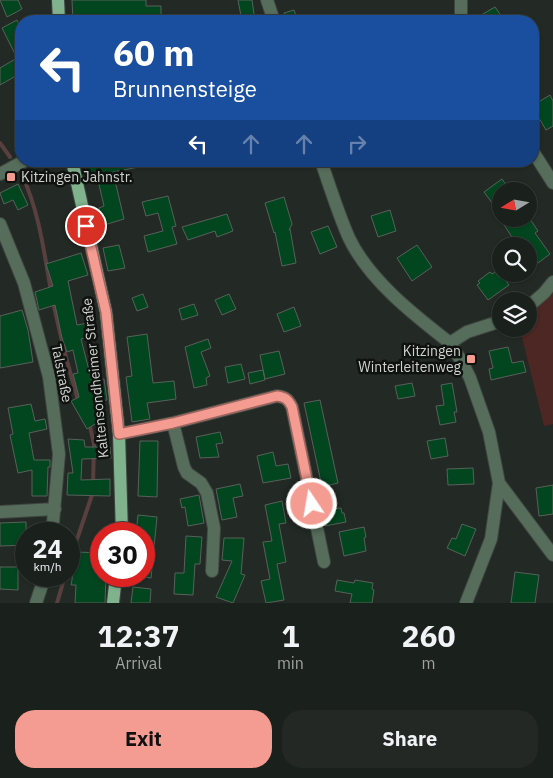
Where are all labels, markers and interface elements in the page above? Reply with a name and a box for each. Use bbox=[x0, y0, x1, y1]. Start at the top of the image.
text: 60 m bbox=[113, 30, 195, 76]
icon: left bbox=[30, 35, 95, 100]
text: Brunnensteige bbox=[113, 74, 257, 103]
icon: left bbox=[184, 130, 212, 158]
icon: ahead bbox=[237, 130, 265, 158]
icon: ahead bbox=[290, 130, 318, 158]
icon: right bbox=[343, 130, 371, 158]
place label: Kitzingen Jahnstr. bbox=[21, 168, 132, 186]
marker: Kitzingen Jahnstr. bbox=[5, 171, 17, 183]
north arrow bbox=[492, 182, 538, 228]
map controls bbox=[492, 182, 537, 337]
pin bbox=[65, 205, 107, 247]
icon: arrive bbox=[72, 212, 100, 240]
button: search bbox=[492, 237, 537, 282]
button: layers bbox=[492, 292, 537, 337]
street label: Kaltensondheimer Straße bbox=[78, 297, 112, 459]
street label: Talstraße bbox=[48, 342, 77, 404]
place label: Kitzingen Winterleitenweg bbox=[358, 342, 462, 376]
marker: Kitzingen Winterleitenweg bbox=[465, 353, 477, 365]
position arrow bbox=[285, 477, 337, 529]
speed limit sign: 30 bbox=[90, 522, 155, 587]
text: 24 bbox=[32, 532, 63, 565]
text: km/h bbox=[33, 559, 62, 574]
text: 12:37 bbox=[98, 616, 179, 655]
text: 1 bbox=[281, 616, 299, 655]
text: 260 bbox=[401, 616, 455, 655]
text: Arrival bbox=[115, 653, 162, 673]
text: min bbox=[277, 653, 304, 673]
text: m bbox=[421, 653, 435, 673]
button: Exit bbox=[15, 710, 272, 768]
button: Share bbox=[282, 710, 538, 768]

